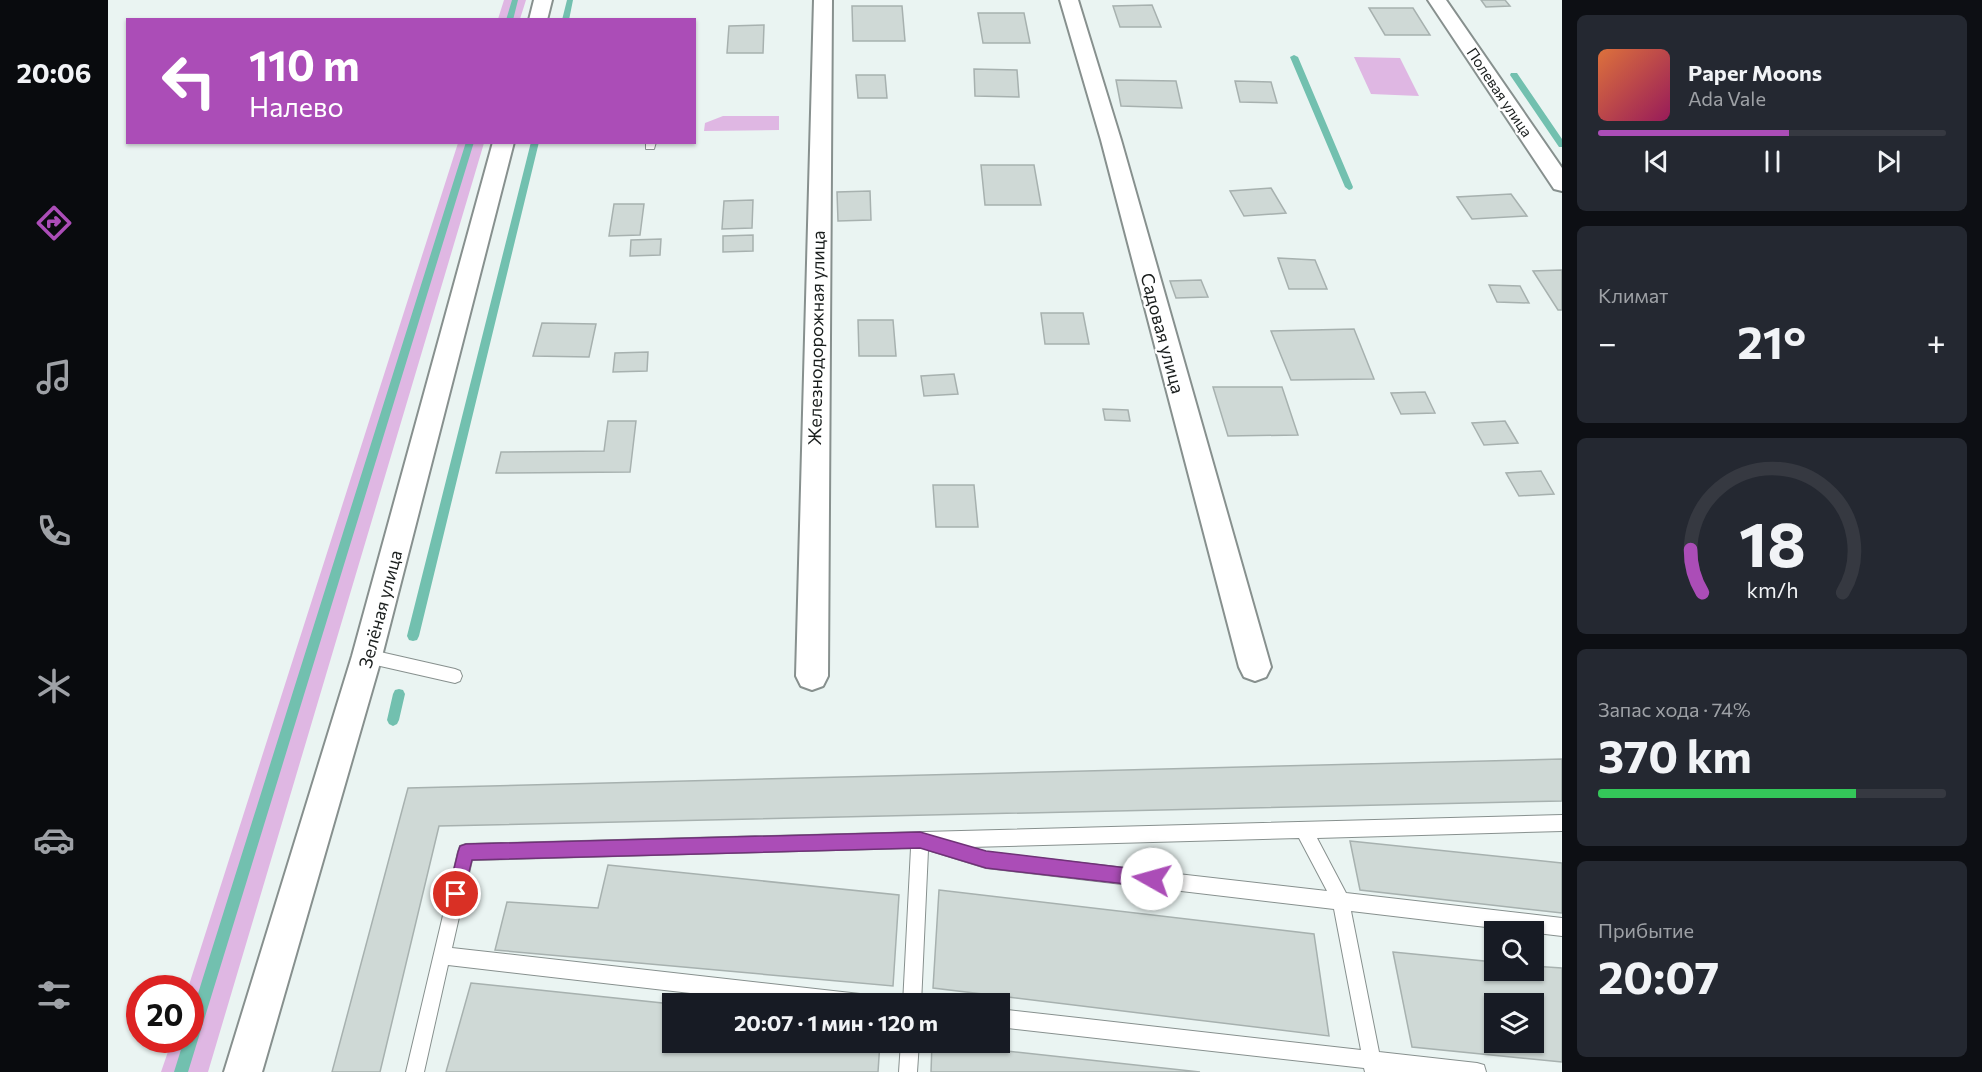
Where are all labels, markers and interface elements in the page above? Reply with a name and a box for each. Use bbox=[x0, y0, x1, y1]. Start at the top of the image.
text: 110 m bbox=[249, 38, 360, 90]
icon: left bbox=[150, 42, 228, 120]
street label: Полевая улица bbox=[1463, 44, 1537, 140]
text: 20:06 bbox=[17, 56, 91, 89]
text: Paper Moons bbox=[1688, 59, 1822, 86]
text: Ada Vale bbox=[1688, 86, 1766, 110]
text: Налево bbox=[249, 90, 344, 123]
icon: previous bbox=[1640, 145, 1673, 178]
icon: pause bbox=[1756, 145, 1789, 178]
icon: next bbox=[1872, 145, 1905, 178]
icon: directions bbox=[33, 202, 75, 244]
street label: Железнодорожная улица bbox=[803, 230, 829, 446]
street label: Садовая улица bbox=[1136, 270, 1190, 396]
text: Климат bbox=[1598, 283, 1668, 307]
text: 21° bbox=[1737, 313, 1806, 368]
text: − bbox=[1598, 321, 1617, 362]
text: + bbox=[1927, 321, 1946, 362]
icon: music bbox=[33, 356, 75, 398]
text: 18 bbox=[1739, 504, 1805, 580]
icon: phone bbox=[33, 510, 75, 552]
street label: Зелёная улица bbox=[354, 548, 406, 670]
text: km/h bbox=[1746, 576, 1798, 602]
icon: climate bbox=[33, 665, 75, 707]
text: Запас хода · 74% bbox=[1598, 697, 1751, 721]
text: 370 km bbox=[1598, 727, 1752, 782]
icon: car bbox=[33, 819, 75, 861]
position arrow bbox=[1120, 847, 1184, 911]
pin bbox=[430, 868, 481, 919]
icon: arrive bbox=[439, 877, 472, 910]
text: Прибытие bbox=[1598, 918, 1694, 942]
map controls bbox=[1484, 921, 1544, 1053]
button: search bbox=[1484, 921, 1544, 981]
text: 20:07 bbox=[1598, 948, 1719, 1003]
icon: filters bbox=[33, 974, 75, 1016]
speed limit sign: 20 bbox=[126, 975, 204, 1053]
button: layers bbox=[1484, 993, 1544, 1053]
text: 20:07 · 1 мин · 120 m bbox=[734, 1009, 938, 1036]

